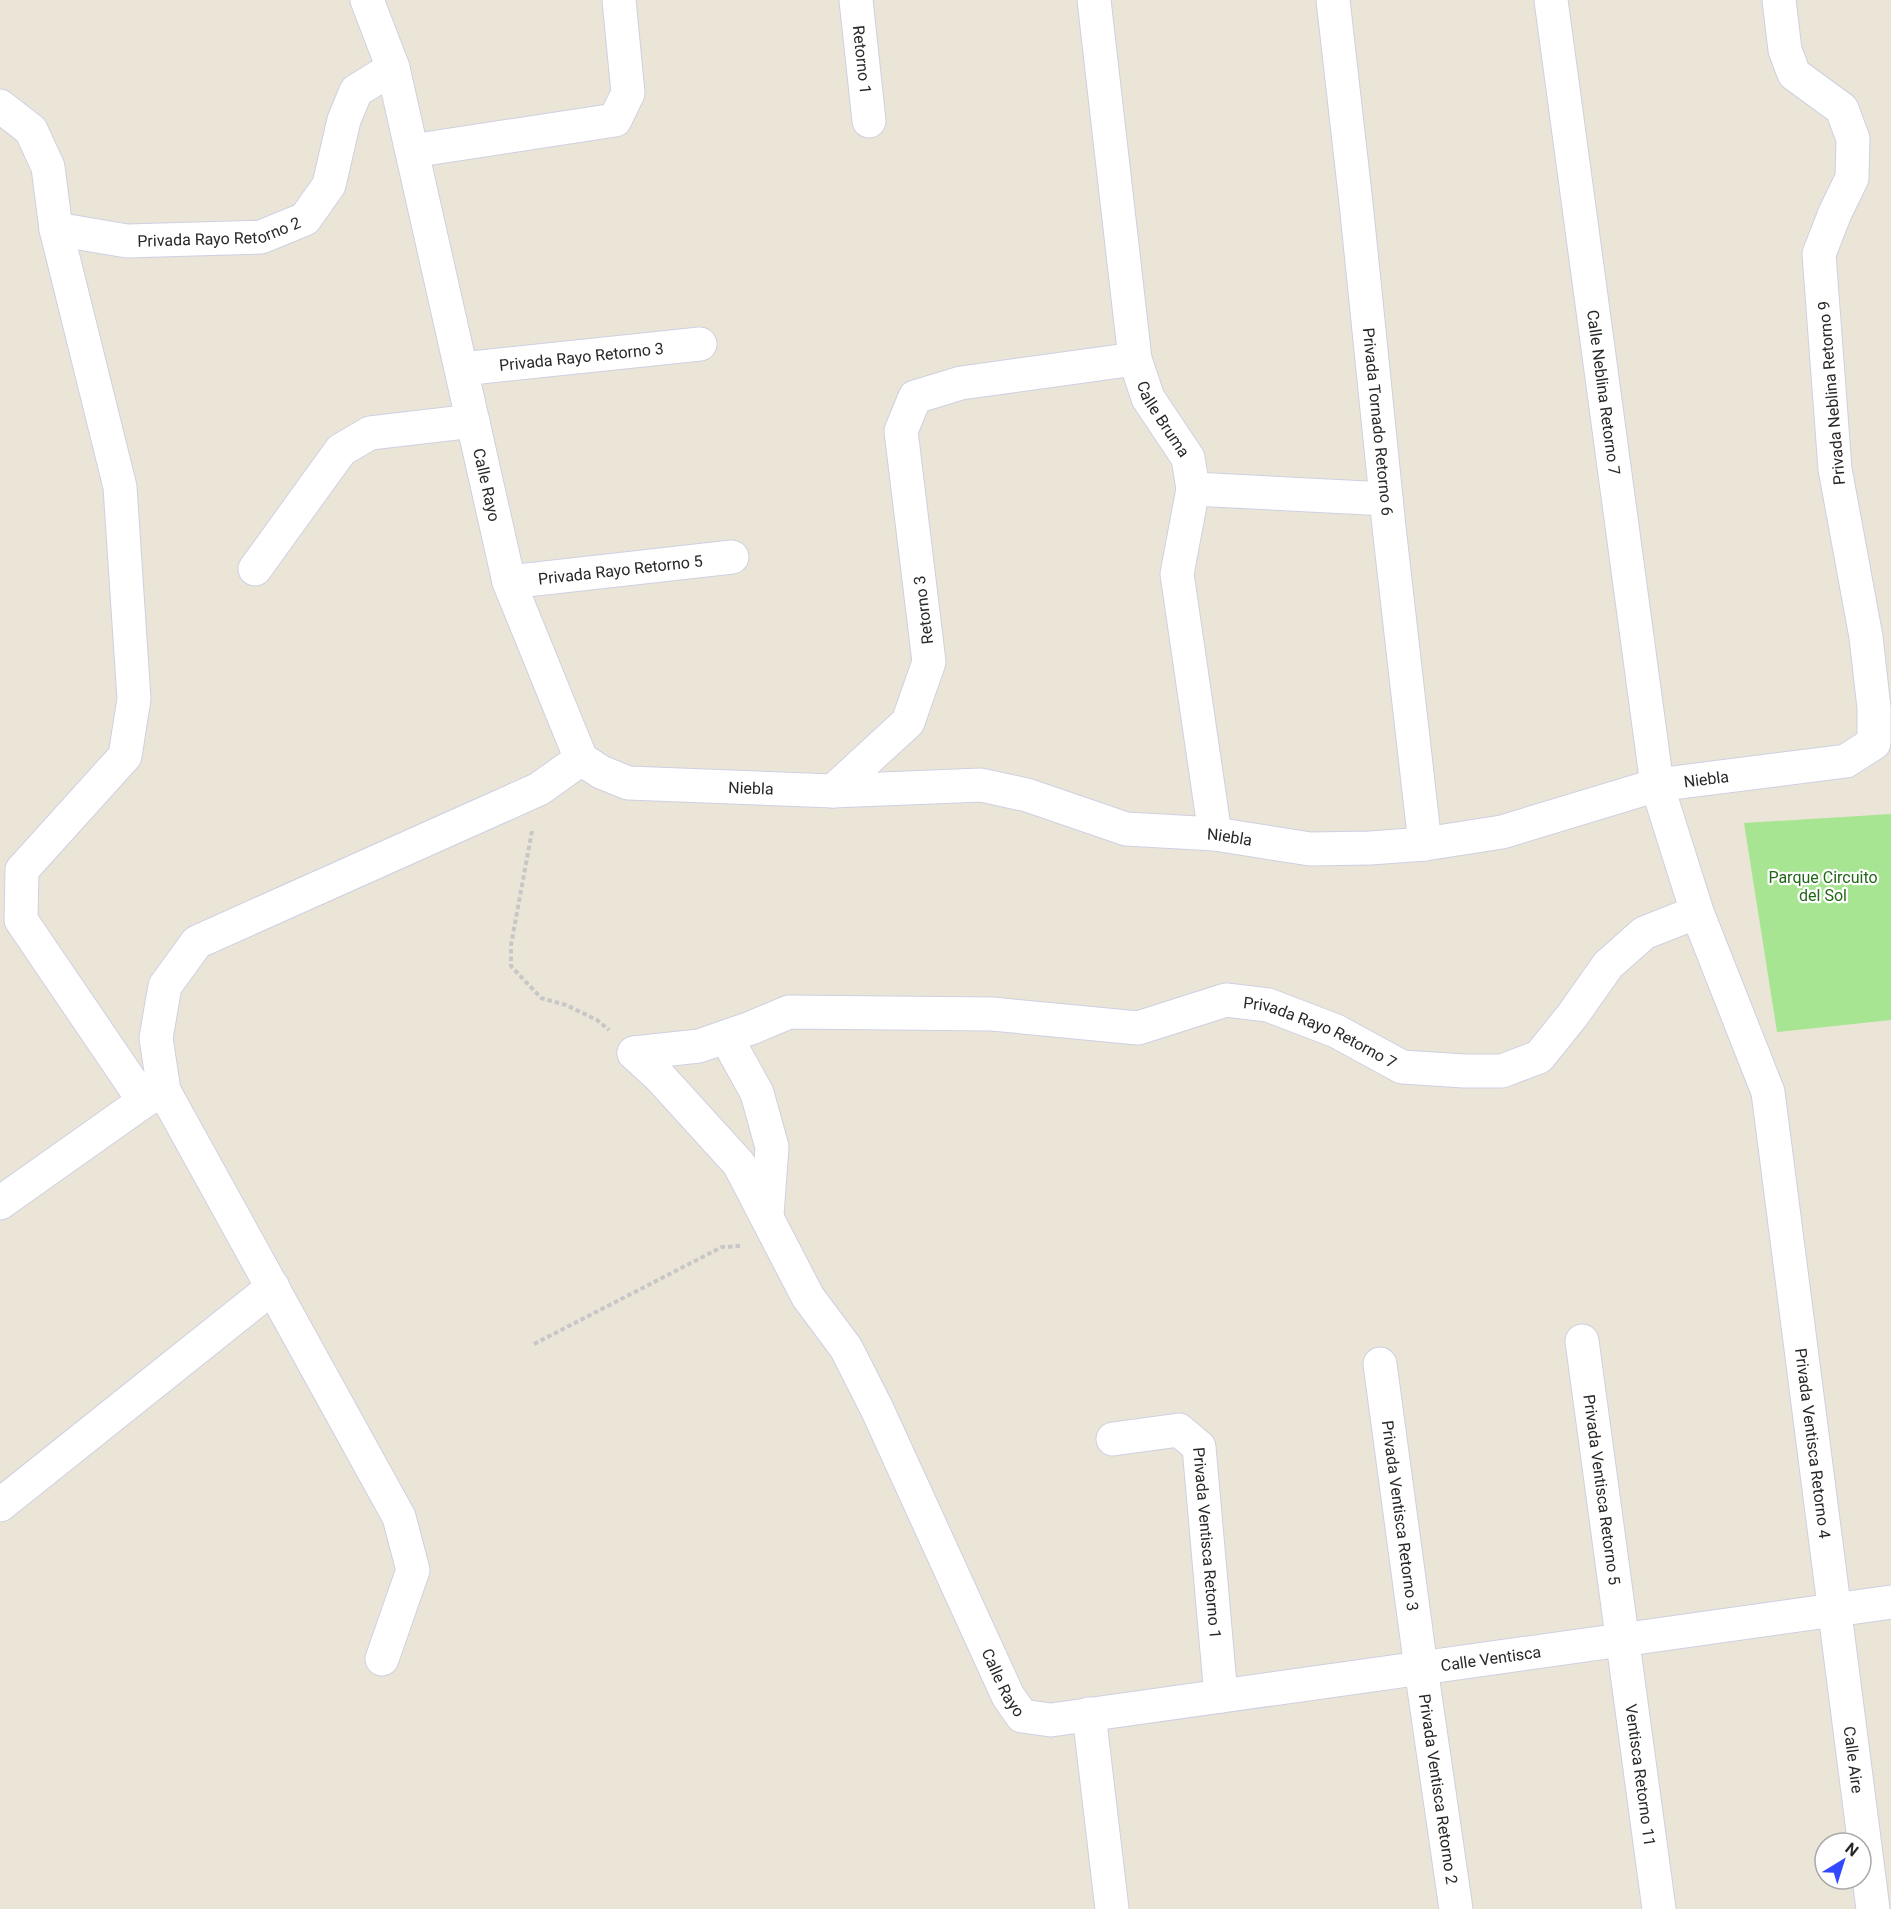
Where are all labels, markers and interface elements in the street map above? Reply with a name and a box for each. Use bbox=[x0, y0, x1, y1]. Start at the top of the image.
street label: Retorno 1 bbox=[849, 24, 875, 95]
street label: Privada Rayo Retorno 2 bbox=[137, 213, 303, 251]
street label: Privada Neblina Retorno 9 bbox=[1814, 300, 1849, 486]
street label: Calle Neblina Retorno 7 bbox=[1583, 309, 1624, 476]
street label: Privada Tornado Retorno 6 bbox=[1359, 327, 1397, 517]
street label: Privada Rayo Retorno 3 bbox=[498, 339, 665, 375]
street label: Calle Bruma bbox=[1133, 378, 1194, 461]
street label: Calle Rayo bbox=[469, 446, 504, 523]
street label: Privada Rayo Retorno 5 bbox=[537, 551, 704, 589]
street label: Retorno 3 bbox=[910, 575, 937, 645]
street label: Niebla bbox=[1683, 767, 1730, 792]
street label: Niebla bbox=[728, 778, 774, 799]
street label: Niebla bbox=[1207, 825, 1253, 850]
park label: Parque Circuito del Sol bbox=[1768, 868, 1878, 905]
street label: Privada Rayo Retorno 7 bbox=[1242, 993, 1400, 1072]
street label: Privada Ventisca Retorno 4 bbox=[1791, 1347, 1834, 1540]
street label: Privada Ventisca Retorno 5 bbox=[1579, 1393, 1624, 1586]
street label: Privada Ventisca Retorno 3 bbox=[1378, 1419, 1422, 1612]
street label: Privada Ventisca Retorno 1 bbox=[1189, 1446, 1225, 1639]
street label: Calle Ventisca bbox=[1439, 1642, 1542, 1675]
street label: Calle Rayo bbox=[978, 1645, 1029, 1721]
street label: Privada Ventisca Retorno 2 bbox=[1415, 1693, 1461, 1885]
street label: Ventisca Retorno 11 bbox=[1621, 1703, 1659, 1847]
street label: Calle Aire bbox=[1840, 1725, 1867, 1794]
north arrow bbox=[1813, 1831, 1873, 1891]
text: N bbox=[1842, 1839, 1862, 1861]

